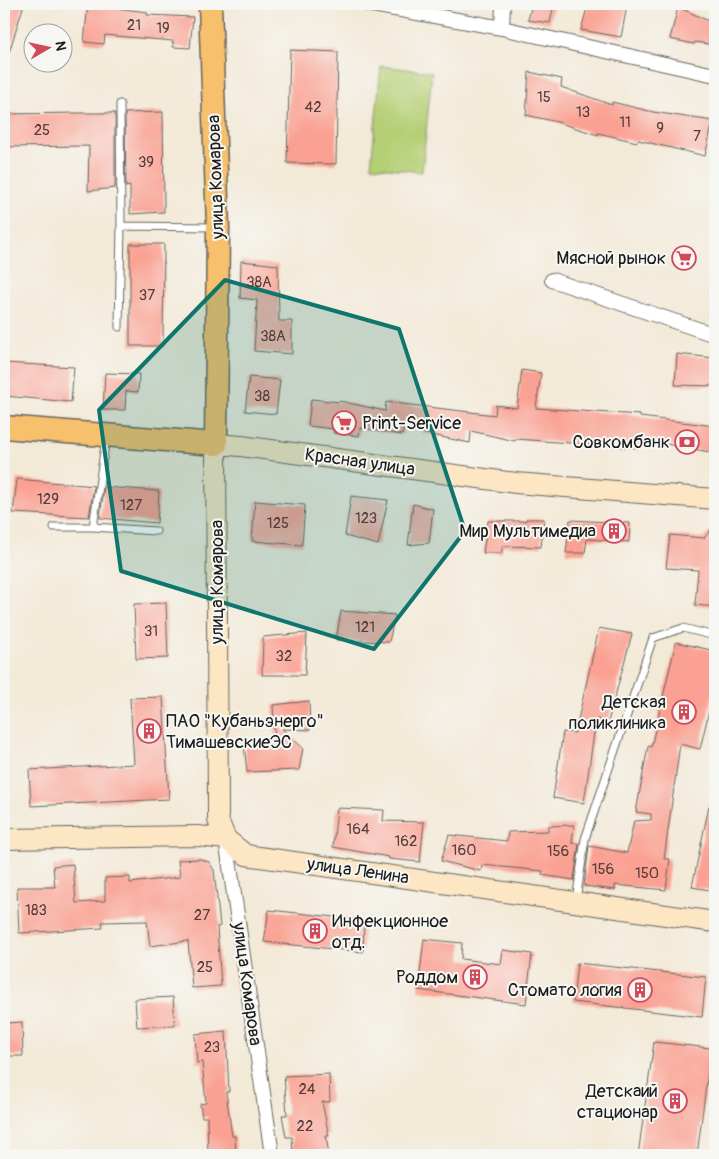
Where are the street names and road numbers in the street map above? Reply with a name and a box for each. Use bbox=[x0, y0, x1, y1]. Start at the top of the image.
street label: улица Комарова bbox=[202, 114, 230, 241]
street label: Красная улица bbox=[303, 443, 417, 481]
street label: улица Комарова bbox=[206, 520, 229, 645]
street label: улица Ленина bbox=[305, 852, 410, 890]
street label: улица Комарова bbox=[227, 920, 267, 1047]

